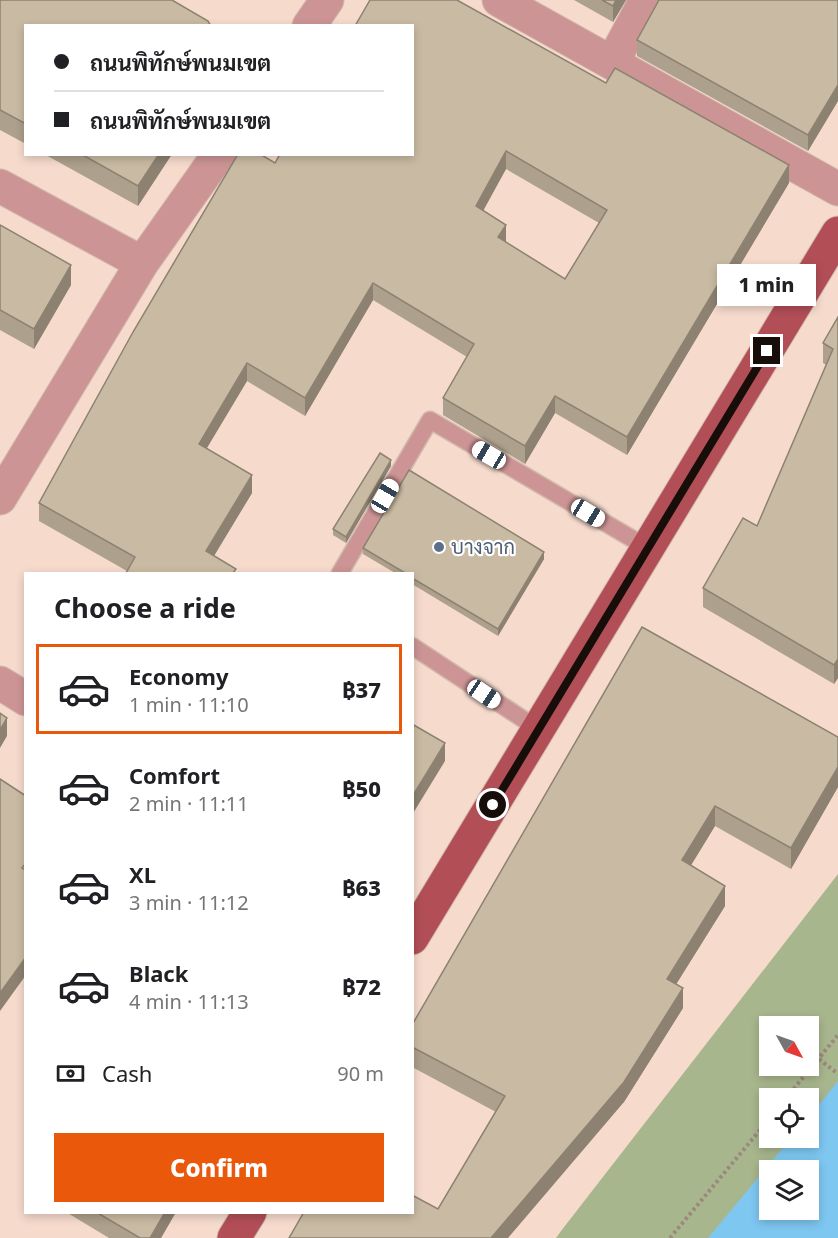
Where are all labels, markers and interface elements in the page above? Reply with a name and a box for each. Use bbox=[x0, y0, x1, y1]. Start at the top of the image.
text: ถนนพิทักษ์พนมเขต bbox=[90, 47, 271, 77]
text: ถนนพิทักษ์พนมเขต bbox=[90, 105, 271, 135]
callout: 1 min bbox=[718, 264, 816, 306]
text: 1 min bbox=[739, 271, 794, 298]
route end bbox=[753, 337, 780, 364]
car bbox=[469, 438, 509, 472]
car bbox=[368, 476, 402, 516]
car bbox=[568, 496, 608, 530]
place label: บางจาก bbox=[451, 533, 515, 560]
marker: บางจาก bbox=[432, 540, 446, 554]
text: Choose a ride bbox=[54, 589, 236, 626]
text: Economy bbox=[129, 661, 228, 691]
icon: car bbox=[57, 662, 111, 716]
text: ฿37 bbox=[342, 674, 381, 704]
car bbox=[464, 676, 504, 712]
text: 1 min · 11:10 bbox=[129, 691, 249, 718]
text: Comfort bbox=[129, 760, 220, 790]
icon: car bbox=[57, 761, 111, 815]
text: ฿50 bbox=[342, 773, 381, 803]
text: 2 min · 11:11 bbox=[129, 790, 249, 817]
route start bbox=[479, 791, 506, 818]
text: XL bbox=[129, 859, 156, 889]
icon: car bbox=[57, 860, 111, 914]
text: ฿63 bbox=[342, 872, 381, 902]
text: 3 min · 11:12 bbox=[129, 889, 249, 916]
text: Black bbox=[129, 958, 188, 988]
icon: car bbox=[57, 959, 111, 1013]
text: ฿72 bbox=[342, 971, 381, 1001]
text: 4 min · 11:13 bbox=[129, 988, 249, 1015]
north arrow bbox=[759, 1016, 819, 1076]
map controls bbox=[759, 1016, 819, 1220]
icon: cash bbox=[54, 1057, 87, 1090]
text: Cash bbox=[102, 1058, 152, 1088]
text: 90 m bbox=[337, 1060, 384, 1087]
button: locate bbox=[759, 1088, 819, 1148]
button: Confirm bbox=[54, 1133, 384, 1202]
button: layers bbox=[759, 1160, 819, 1220]

